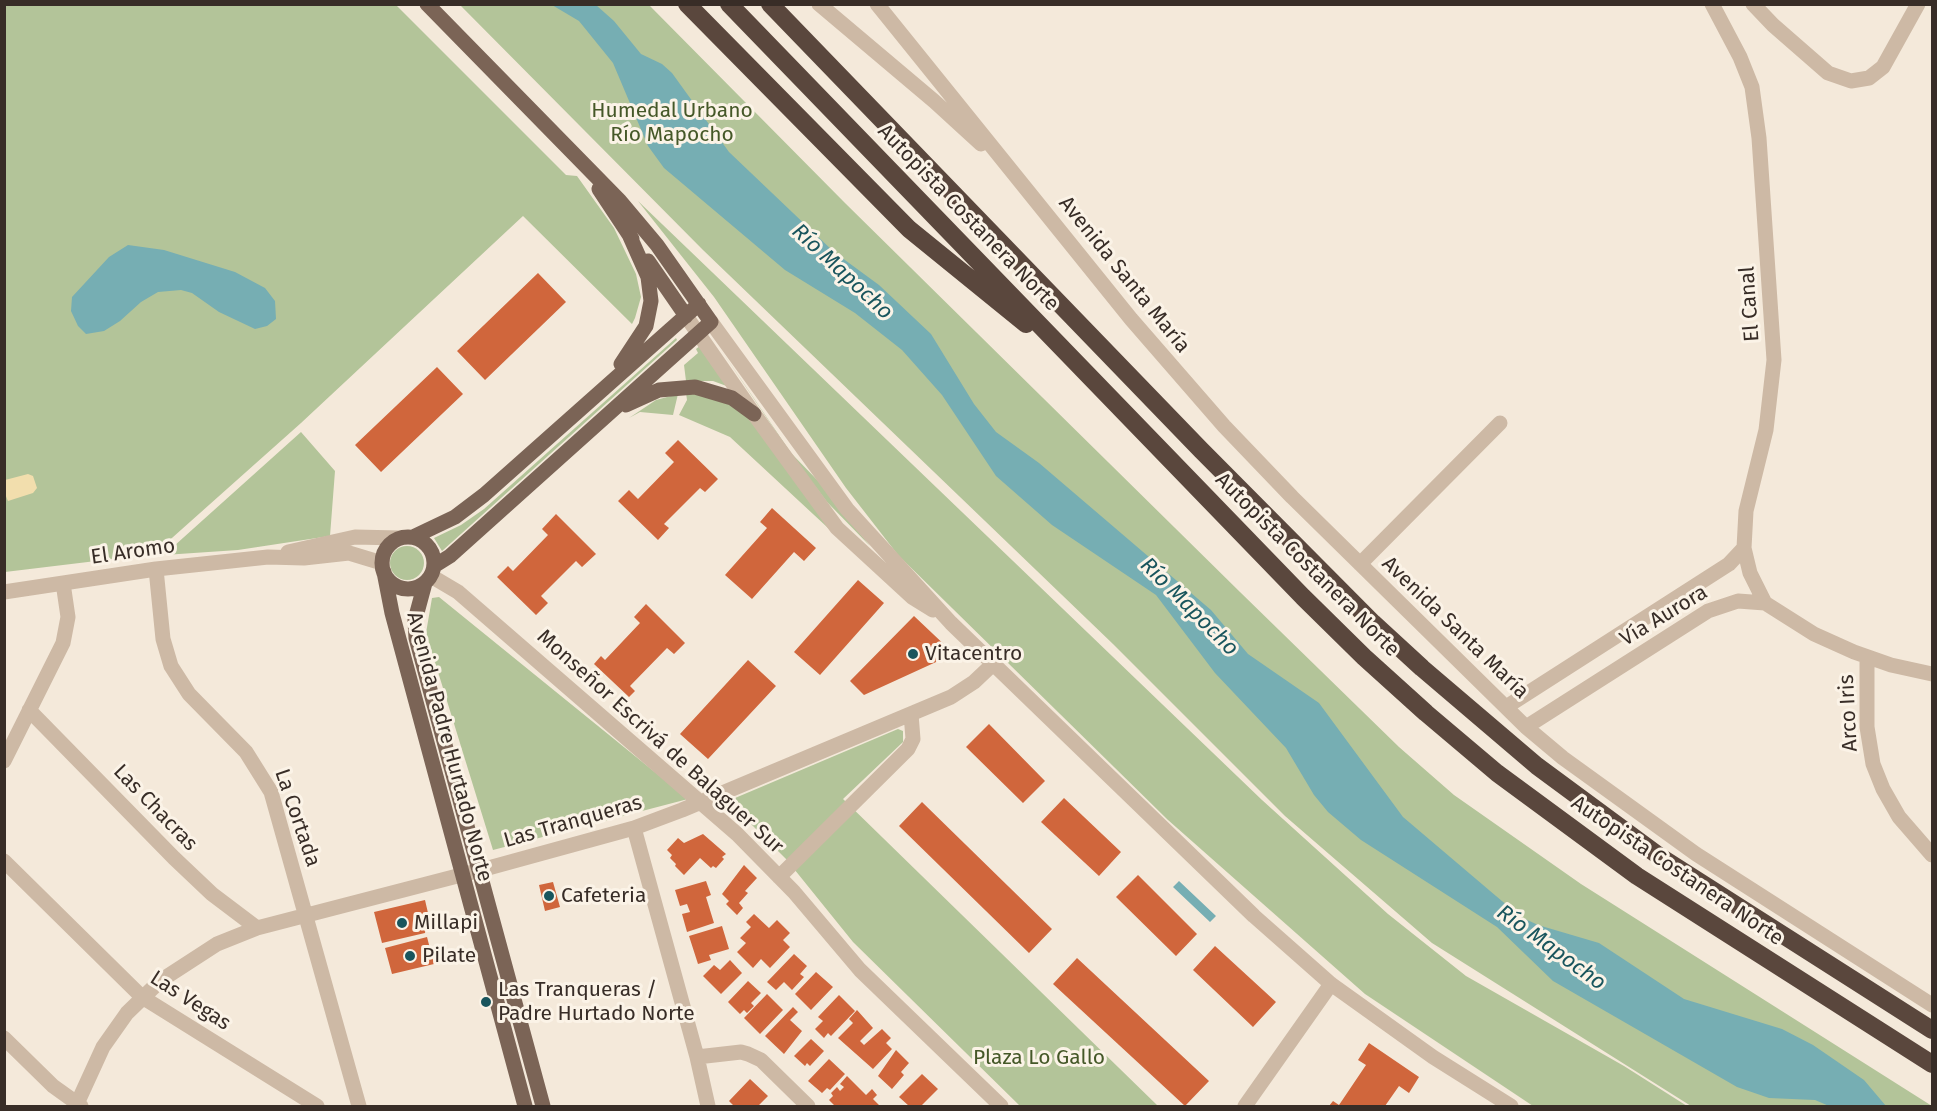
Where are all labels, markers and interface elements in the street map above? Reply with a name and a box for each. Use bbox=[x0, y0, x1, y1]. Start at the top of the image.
park label: Humedal Urbano Río Mapocho bbox=[591, 98, 753, 148]
street label: Autopista Costanera Norte bbox=[872, 119, 1064, 317]
street label: Avenida Santa María bbox=[1053, 192, 1195, 358]
water label: Río Mapocho bbox=[786, 219, 898, 325]
street label: El Canal bbox=[1735, 265, 1765, 343]
street label: Autopista Costanera Norte bbox=[1210, 468, 1404, 662]
street label: El Aromo bbox=[89, 534, 177, 570]
street label: Avenida Santa María bbox=[1376, 551, 1534, 705]
water label: Río Mapocho bbox=[1134, 552, 1244, 662]
street label: Vía Aurora bbox=[1616, 580, 1712, 652]
street label: Avenida Padre Hurtado Norte bbox=[401, 609, 497, 885]
street label: Monseñor Escrivá de Balaguer Sur bbox=[532, 625, 788, 859]
place label: Vitacentro bbox=[925, 641, 1022, 667]
marker: Vitacentro bbox=[906, 647, 920, 661]
street label: Arco Iris bbox=[1834, 674, 1864, 752]
street label: Las Chacras bbox=[108, 759, 202, 857]
street label: La Cortada bbox=[269, 766, 325, 870]
street label: Las Tranqueras bbox=[501, 790, 645, 854]
street label: Autopista Costanera Norte bbox=[1566, 791, 1788, 951]
place label: Cafeteria bbox=[561, 883, 646, 909]
marker: Cafeteria bbox=[542, 889, 556, 903]
water label: Río Mapocho bbox=[1491, 900, 1611, 996]
place label: Millapi bbox=[414, 910, 478, 936]
marker: Millapi bbox=[395, 916, 409, 930]
place label: Pilate bbox=[422, 943, 476, 969]
marker: Pilate bbox=[403, 949, 417, 963]
street label: Las Vegas bbox=[145, 966, 235, 1036]
place label: Las Tranqueras / Padre Hurtado Norte bbox=[498, 977, 695, 1027]
marker: Las Tranqueras / Padre Hurtado Norte bbox=[479, 995, 493, 1009]
park label: Plaza Lo Gallo bbox=[973, 1045, 1105, 1071]

